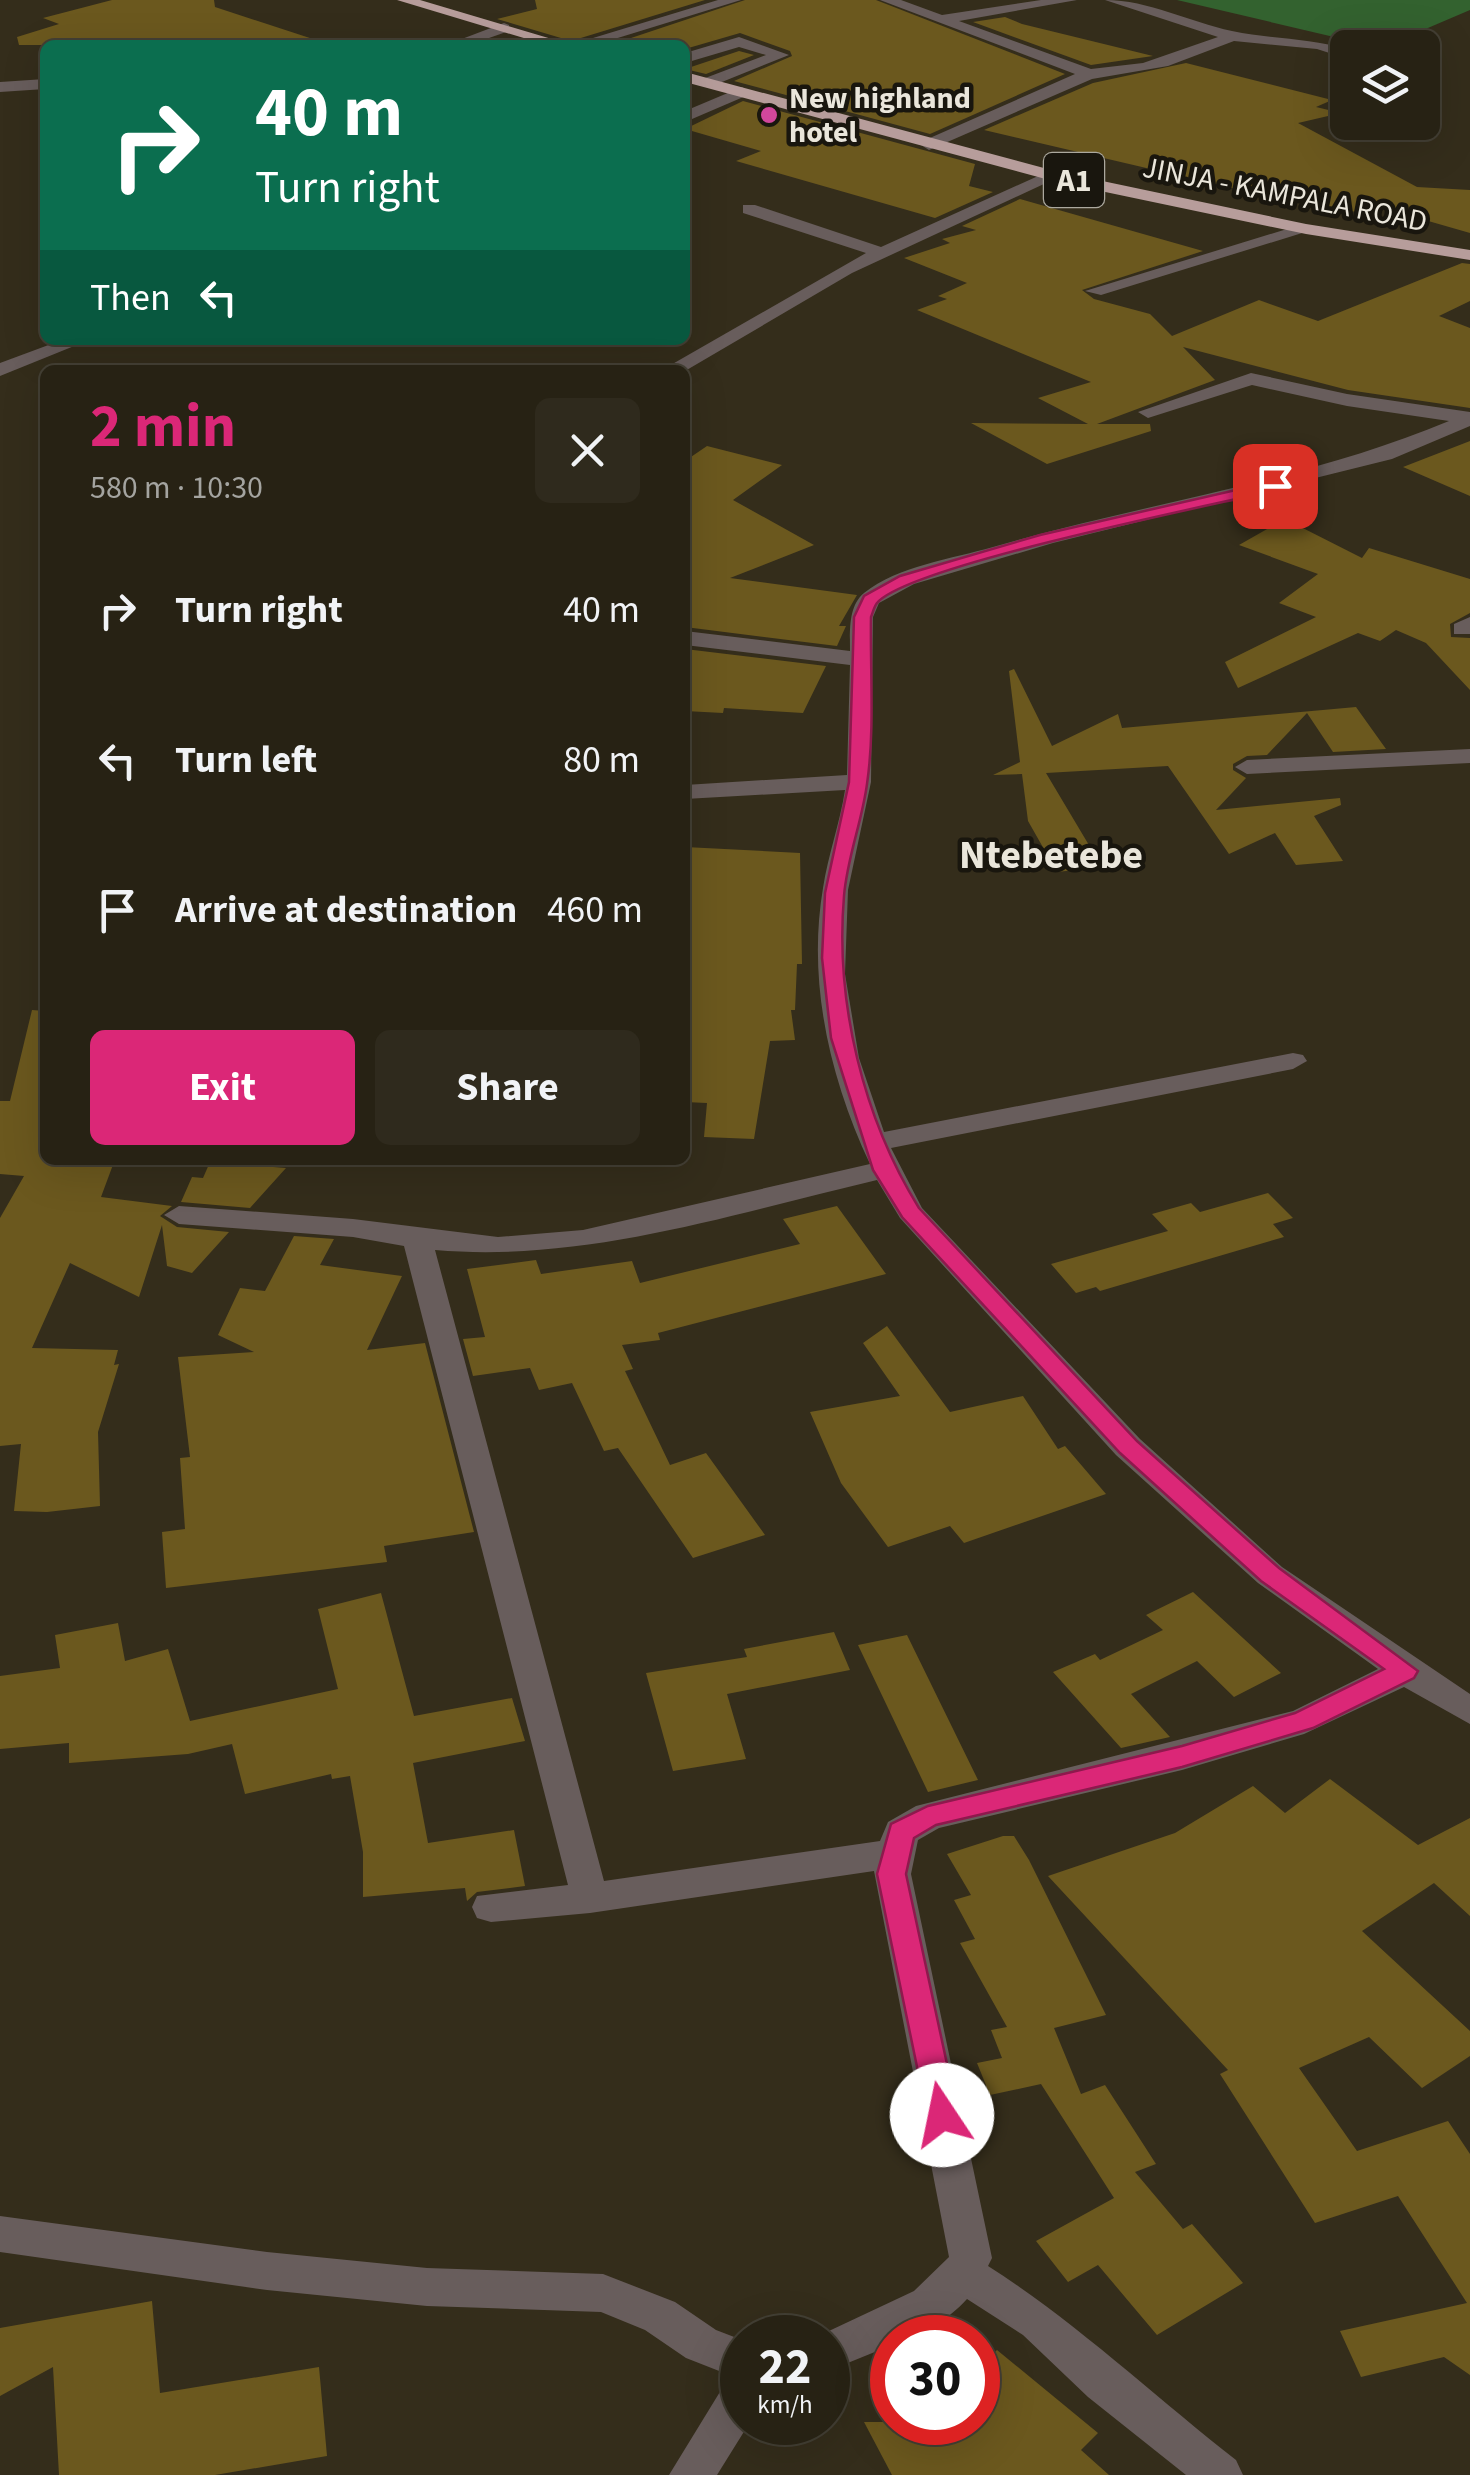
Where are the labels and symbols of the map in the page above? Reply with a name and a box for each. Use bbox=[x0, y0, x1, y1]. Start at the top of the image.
place label: New highland hotel bbox=[789, 77, 971, 154]
marker: New highland hotel bbox=[758, 104, 780, 126]
street label: JINJA - KAMPALA ROAD bbox=[1139, 146, 1431, 243]
road number: A1 bbox=[1044, 153, 1104, 207]
pin bbox=[1233, 444, 1318, 529]
district label: Ntebetebe bbox=[959, 827, 1143, 884]
position arrow bbox=[890, 2063, 994, 2167]
speed limit sign: 30 bbox=[870, 2315, 1000, 2445]

